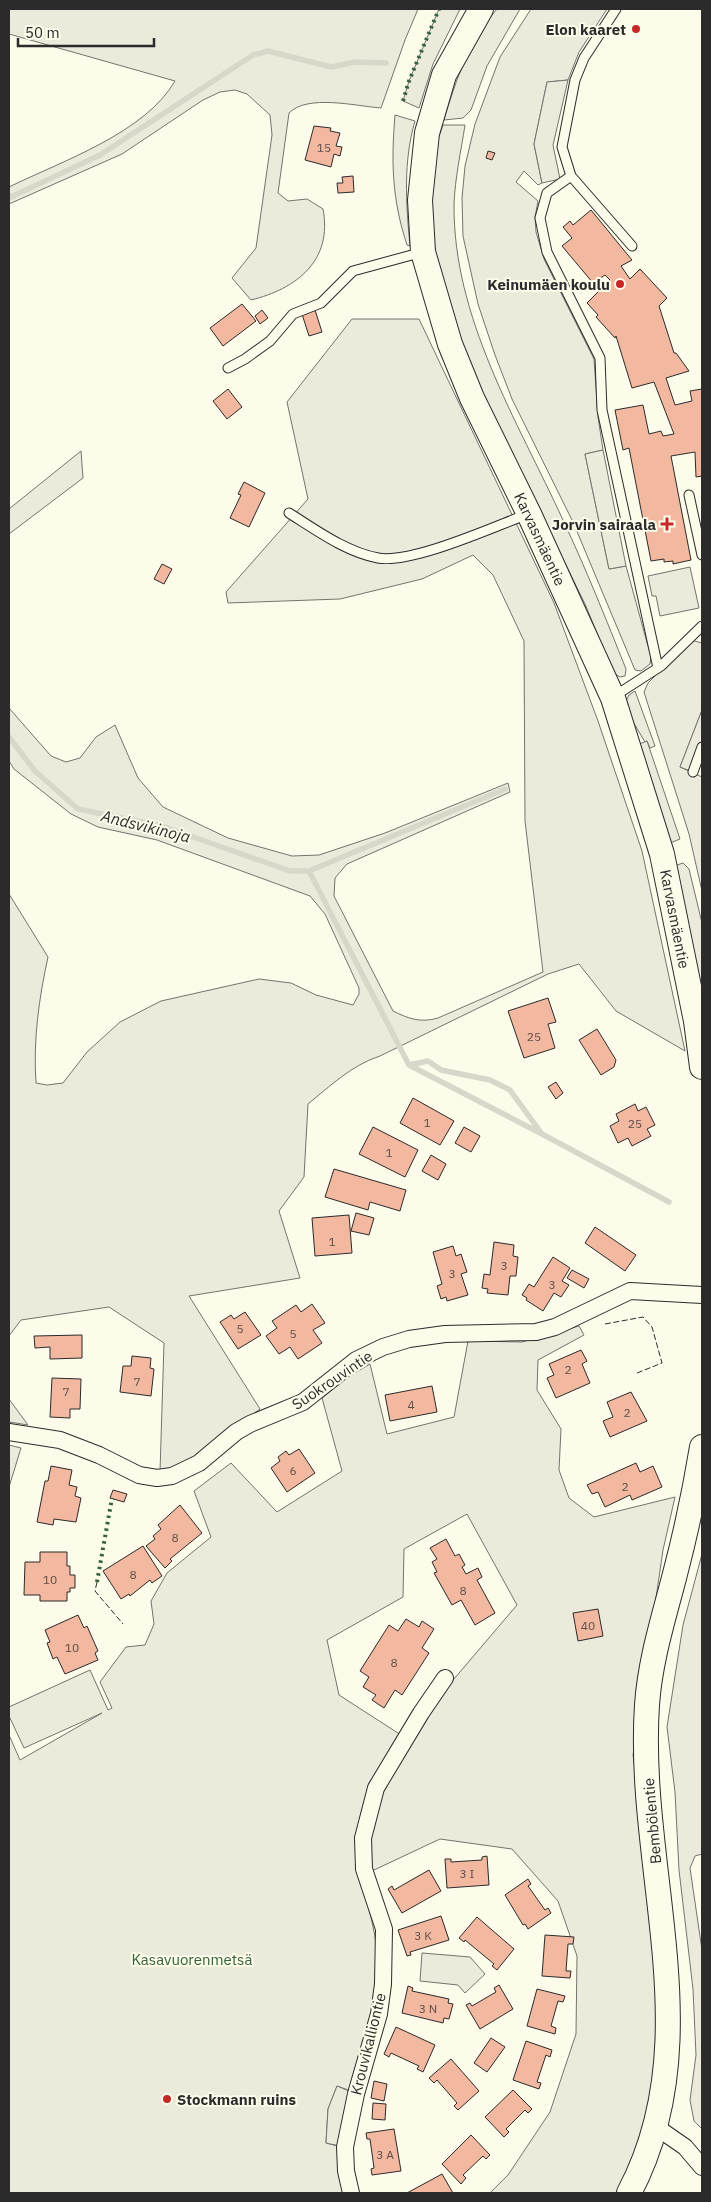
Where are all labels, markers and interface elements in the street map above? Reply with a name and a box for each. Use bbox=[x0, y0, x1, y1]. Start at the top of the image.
scale bar bbox=[18, 15, 154, 47]
place label: Elon kaaret bbox=[546, 20, 626, 39]
text: 50 m bbox=[25, 23, 60, 42]
marker: Elon kaaret bbox=[630, 23, 642, 35]
house number: 15 bbox=[317, 140, 331, 155]
place label: Keinumäen koulu bbox=[487, 275, 610, 294]
marker: Keinumäen koulu bbox=[614, 278, 626, 290]
street label: Karvasmäentie bbox=[510, 489, 570, 589]
place label: Jorvin sairaala bbox=[552, 515, 656, 534]
marker: Jorvin sairaala bbox=[660, 517, 674, 531]
water label: Andsvikinoja bbox=[98, 805, 193, 847]
street label: Karvasmäentie bbox=[656, 868, 694, 970]
house number: 25 bbox=[527, 1029, 541, 1044]
house number: 1 bbox=[423, 1115, 431, 1130]
house number: 25 bbox=[628, 1116, 642, 1131]
house number: 1 bbox=[385, 1145, 393, 1160]
house number: 1 bbox=[328, 1234, 336, 1249]
house number: 3 bbox=[500, 1258, 508, 1273]
house number: 3 bbox=[448, 1266, 456, 1281]
house number: 3 bbox=[548, 1277, 556, 1292]
house number: 5 bbox=[236, 1321, 244, 1336]
house number: 5 bbox=[289, 1326, 297, 1341]
street label: Suokrouvintie bbox=[288, 1346, 376, 1414]
house number: 2 bbox=[564, 1362, 572, 1377]
house number: 7 bbox=[133, 1374, 141, 1389]
house number: 7 bbox=[62, 1384, 70, 1399]
house number: 4 bbox=[407, 1397, 415, 1412]
house number: 2 bbox=[623, 1405, 631, 1420]
house number: 6 bbox=[289, 1463, 297, 1478]
house number: 2 bbox=[621, 1479, 629, 1494]
house number: 8 bbox=[171, 1530, 179, 1545]
house number: 8 bbox=[129, 1567, 137, 1582]
house number: 10 bbox=[43, 1572, 57, 1587]
house number: 8 bbox=[459, 1583, 467, 1598]
house number: 40 bbox=[581, 1618, 595, 1633]
house number: 10 bbox=[65, 1640, 79, 1655]
house number: 8 bbox=[390, 1655, 398, 1670]
street label: Bembölentie bbox=[639, 1777, 665, 1865]
house number: 3 I bbox=[460, 1866, 475, 1881]
house number: 3 K bbox=[414, 1928, 432, 1943]
park label: Kasavuorenmetsä bbox=[132, 1950, 252, 1969]
street label: Krouvikalliontie bbox=[346, 1991, 390, 2097]
house number: 3 N bbox=[419, 2001, 437, 2016]
place label: Stockmann ruins bbox=[177, 2090, 296, 2109]
marker: Stockmann ruins bbox=[161, 2093, 173, 2105]
house number: 3 A bbox=[376, 2147, 394, 2162]

